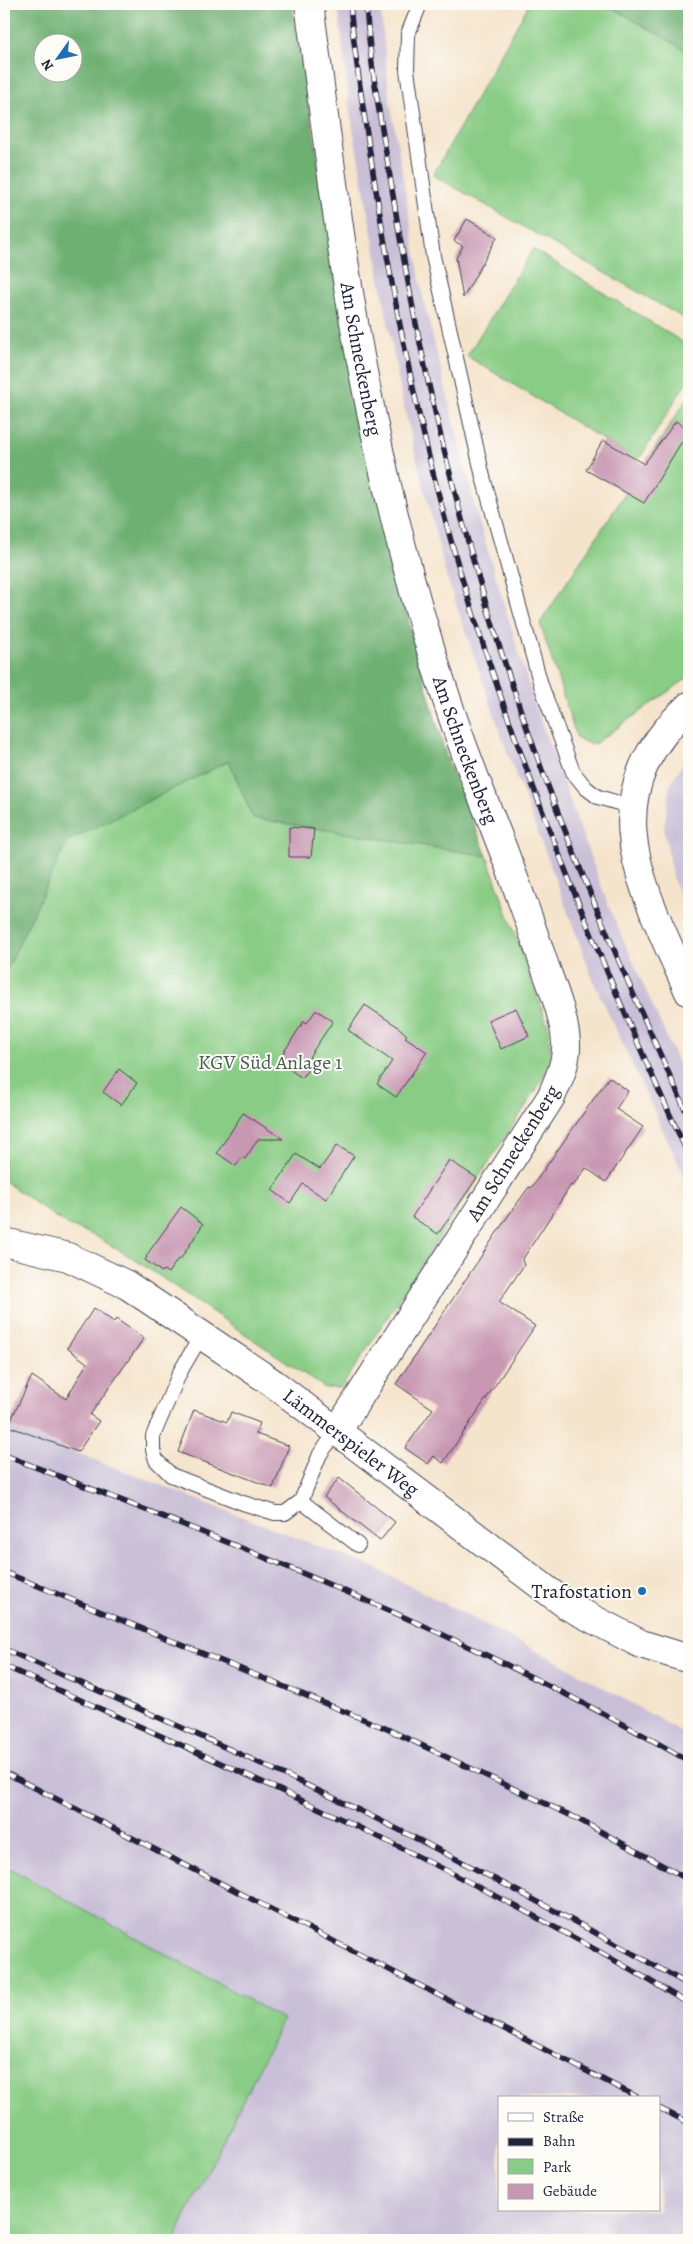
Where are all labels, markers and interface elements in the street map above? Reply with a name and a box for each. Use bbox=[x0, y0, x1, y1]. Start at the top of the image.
north arrow bbox=[32, 32, 82, 82]
text: N bbox=[37, 55, 58, 74]
street label: Am Schneckenberg bbox=[334, 279, 389, 438]
street label: Am Schneckenberg bbox=[426, 671, 505, 828]
park label: KGV Süd Anlage 1 bbox=[198, 1049, 342, 1076]
street label: Am Schneckenberg bbox=[460, 1080, 566, 1227]
street label: Lämmerspieler Weg bbox=[278, 1382, 425, 1502]
place label: Trafostation bbox=[532, 1578, 632, 1605]
marker: Trafostation bbox=[636, 1585, 648, 1597]
legend bbox=[498, 2096, 660, 2212]
text: Straße bbox=[543, 2107, 584, 2127]
text: Bahn bbox=[543, 2131, 575, 2151]
text: Park bbox=[543, 2157, 572, 2177]
text: Gebäude bbox=[543, 2181, 597, 2201]

